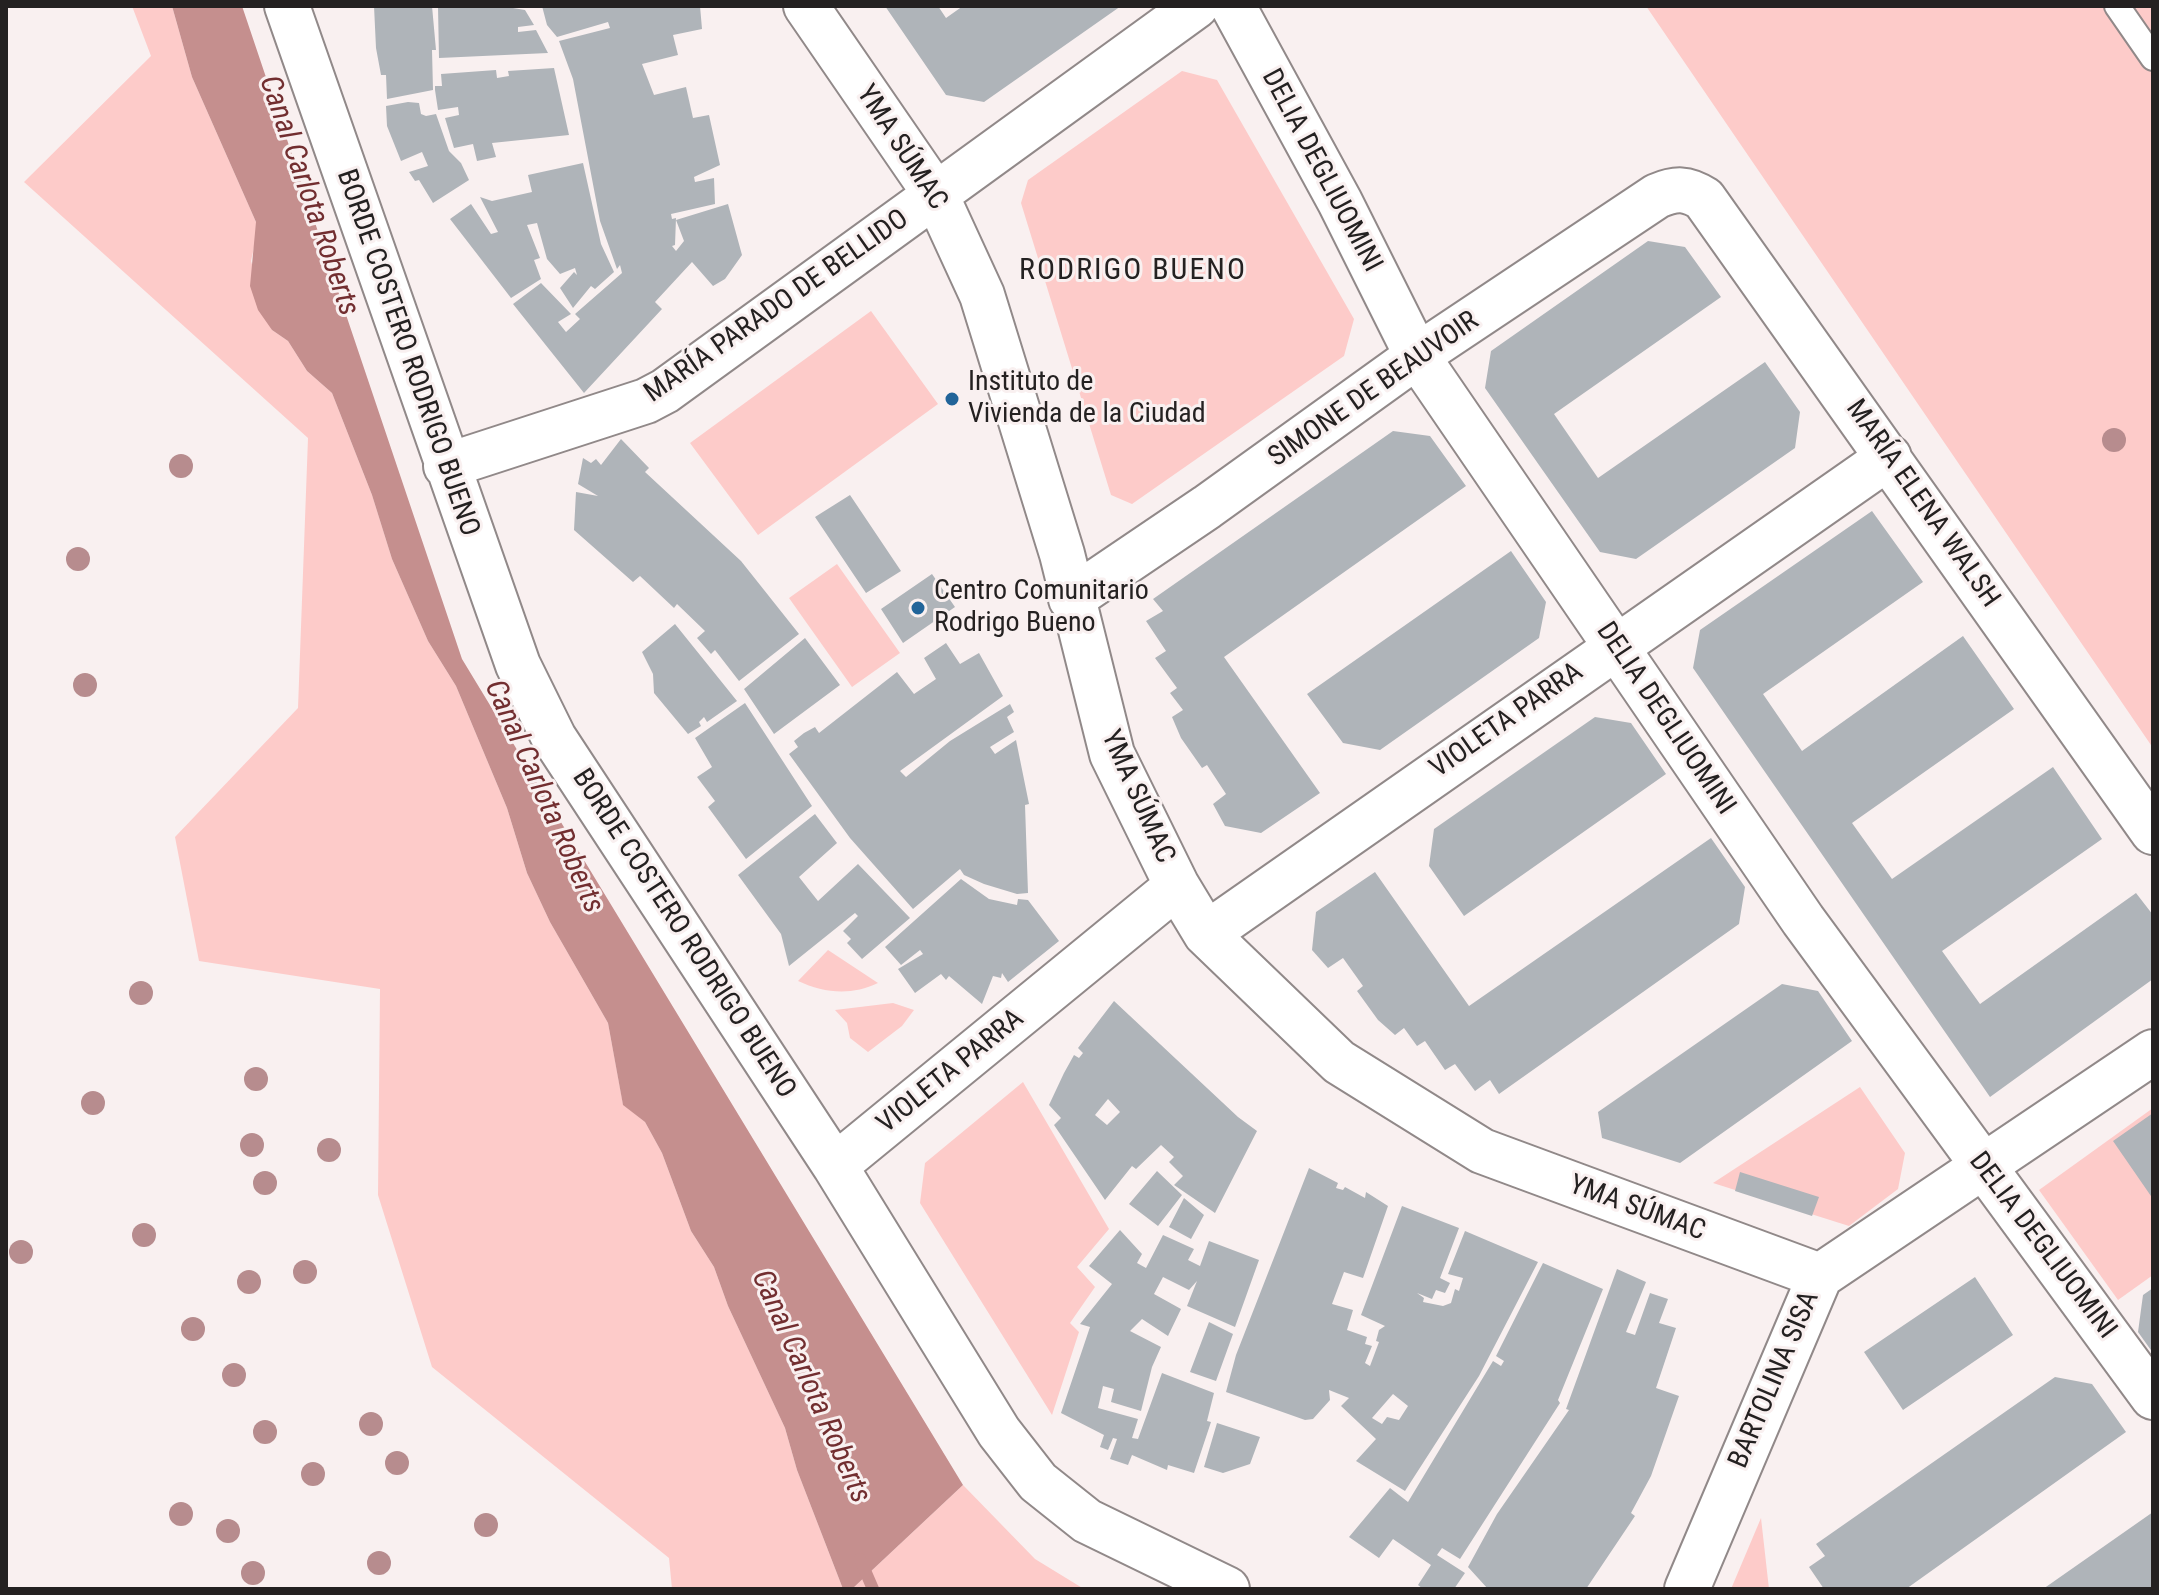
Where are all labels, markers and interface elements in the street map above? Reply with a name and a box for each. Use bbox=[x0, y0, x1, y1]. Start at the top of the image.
street label: DELIA DEGLIUOMINI bbox=[1253, 64, 1389, 278]
water label: Canal Carlota Roberts bbox=[250, 71, 366, 321]
street label: YMA SÚMAC bbox=[848, 79, 954, 217]
street label: BORDE COSTERO RODRIGO BUENO bbox=[328, 165, 486, 541]
street label: MARÍA PARADO DE BELLIDO bbox=[639, 203, 915, 411]
district label: RODRIGO BUENO bbox=[1019, 253, 1247, 289]
street label: SIMONE DE BEAUVOIR bbox=[1263, 305, 1485, 475]
place label: Instituto de Vivienda de la Ciudad bbox=[968, 366, 1206, 432]
marker: Instituto de Vivienda de la Ciudad bbox=[943, 390, 961, 408]
street label: MARÍA ELENA WALSH bbox=[1838, 394, 2006, 614]
place label: Centro Comunitario Rodrigo Bueno bbox=[934, 575, 1149, 641]
marker: Centro Comunitario Rodrigo Bueno bbox=[909, 599, 927, 617]
street label: DELIA DEGLIUOMINI bbox=[1588, 616, 1742, 822]
street label: VIOLETA PARRA bbox=[1424, 656, 1590, 786]
water label: Canal Carlota Roberts bbox=[475, 675, 611, 919]
street label: YMA SÚMAC bbox=[1093, 725, 1181, 869]
street label: BORDE COSTERO RODRIGO BUENO bbox=[564, 763, 802, 1105]
street label: VIOLETA PARRA bbox=[871, 1003, 1031, 1141]
street label: DELIA DEGLIUOMINI bbox=[1961, 1146, 2123, 1346]
street label: YMA SÚMAC bbox=[1564, 1169, 1710, 1249]
water label: Canal Carlota Roberts bbox=[742, 1265, 878, 1509]
street label: BARTOLINA SISA bbox=[1723, 1286, 1827, 1474]

